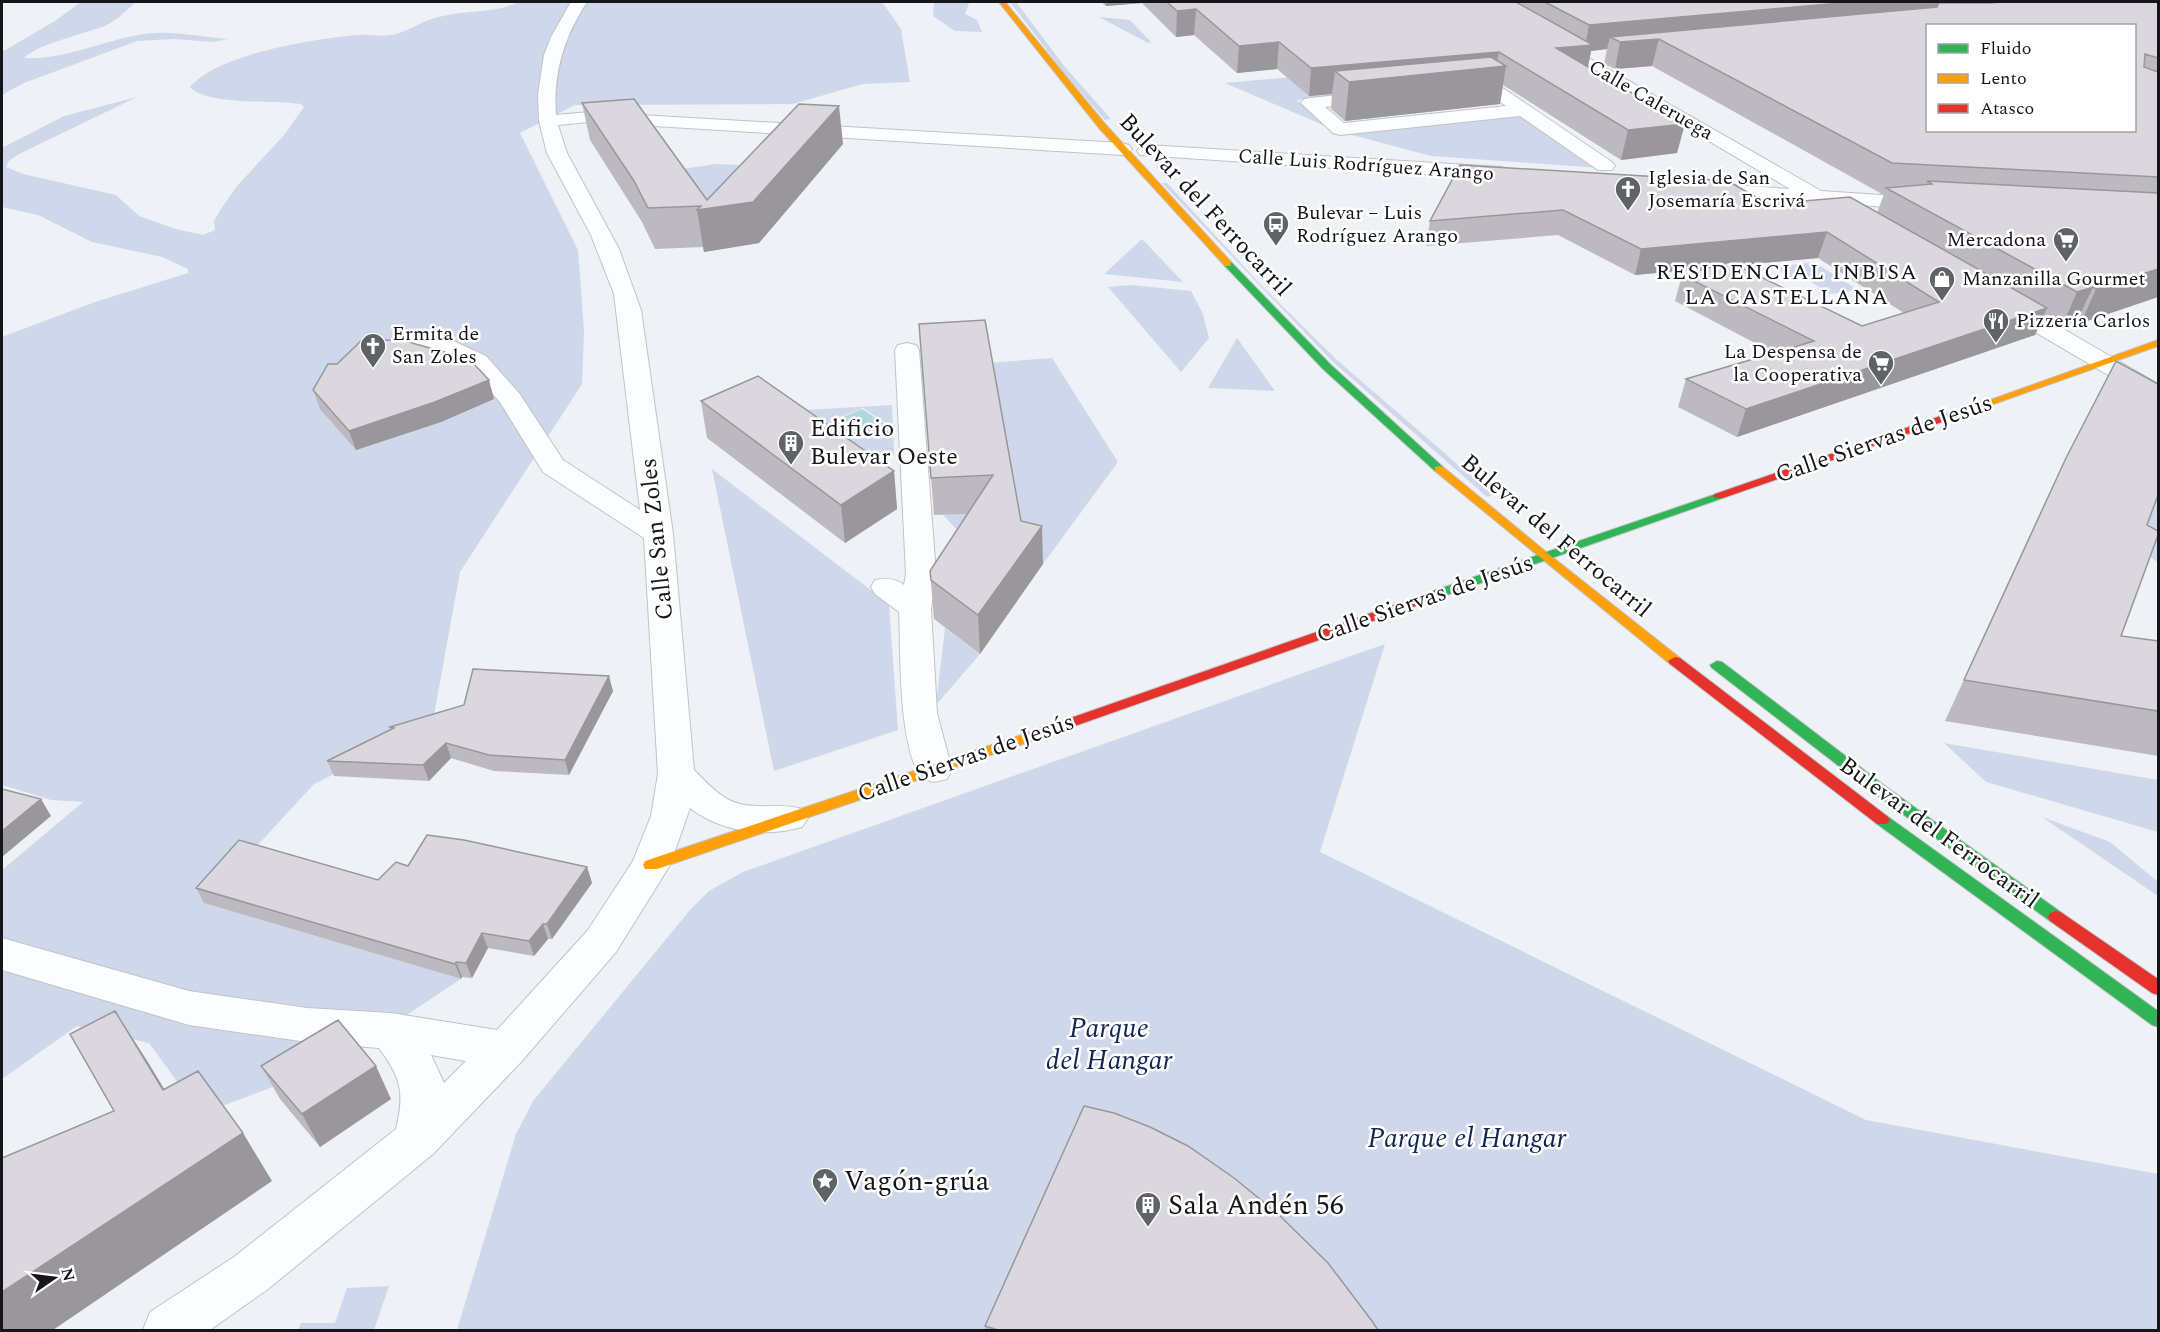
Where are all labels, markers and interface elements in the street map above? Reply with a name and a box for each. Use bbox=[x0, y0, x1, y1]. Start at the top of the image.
legend bbox=[1926, 24, 2136, 132]
text: Fluido bbox=[1980, 35, 2032, 62]
street label: Calle Caleruega bbox=[1583, 52, 1719, 148]
text: Lento bbox=[1980, 65, 2027, 92]
text: Atasco bbox=[1980, 95, 2034, 122]
street label: Bulevar del Ferrocarril bbox=[1110, 105, 1300, 305]
street label: Calle Luis Rodríguez Arango bbox=[1237, 141, 1495, 189]
place label: Iglesia de San Josemaría Escrivá bbox=[1648, 163, 1805, 216]
church icon: Iglesia de San Josemaría Escrivá bbox=[1613, 174, 1643, 212]
place label: Bulevar – Luis Rodríguez Arango bbox=[1296, 198, 1458, 251]
bus stop icon: Bulevar – Luis Rodríguez Arango bbox=[1261, 209, 1291, 247]
place label: Mercadona bbox=[1947, 225, 2046, 255]
supermarket icon: Mercadona bbox=[2051, 225, 2081, 263]
district label: RESIDENCIAL INBISA LA CASTELLANA bbox=[1656, 256, 1918, 314]
shop icon: Manzanilla Gourmet bbox=[1927, 264, 1957, 302]
place label: Manzanilla Gourmet bbox=[1962, 264, 2146, 294]
restaurant icon: Pizzería Carlos bbox=[1981, 306, 2011, 344]
place label: Pizzería Carlos bbox=[2016, 306, 2150, 336]
place label: Ermita de San Zoles bbox=[392, 319, 479, 372]
church icon: Ermita de San Zoles bbox=[358, 331, 388, 369]
place label: La Despensa de la Cooperativa bbox=[1724, 337, 1862, 390]
supermarket icon: La Despensa de la Cooperativa bbox=[1866, 348, 1896, 386]
street label: Calle Siervas de Jesús bbox=[1771, 385, 1997, 493]
place label: Edificio Bulevar Oeste bbox=[810, 411, 958, 475]
building icon: Edificio Bulevar Oeste bbox=[776, 428, 806, 466]
street label: Bulevar del Ferrocarril bbox=[1453, 445, 1659, 627]
street label: Calle San Zoles bbox=[631, 456, 683, 622]
street label: Calle Siervas de Jesús bbox=[1312, 545, 1538, 653]
street label: Calle Siervas de Jesús bbox=[853, 704, 1079, 812]
street label: Bulevar del Ferrocarril bbox=[1832, 748, 2046, 918]
park label: Parque del Hangar bbox=[1046, 1007, 1173, 1082]
park label: Parque el Hangar bbox=[1368, 1117, 1567, 1160]
place label: Vagón-grúa bbox=[844, 1160, 990, 1203]
place icon: Vagón-grúa bbox=[810, 1166, 840, 1204]
place label: Sala Andén 56 bbox=[1168, 1184, 1344, 1227]
building icon: Sala Andén 56 bbox=[1133, 1190, 1163, 1228]
north arrow bbox=[24, 1248, 84, 1308]
text: N bbox=[54, 1265, 81, 1284]

